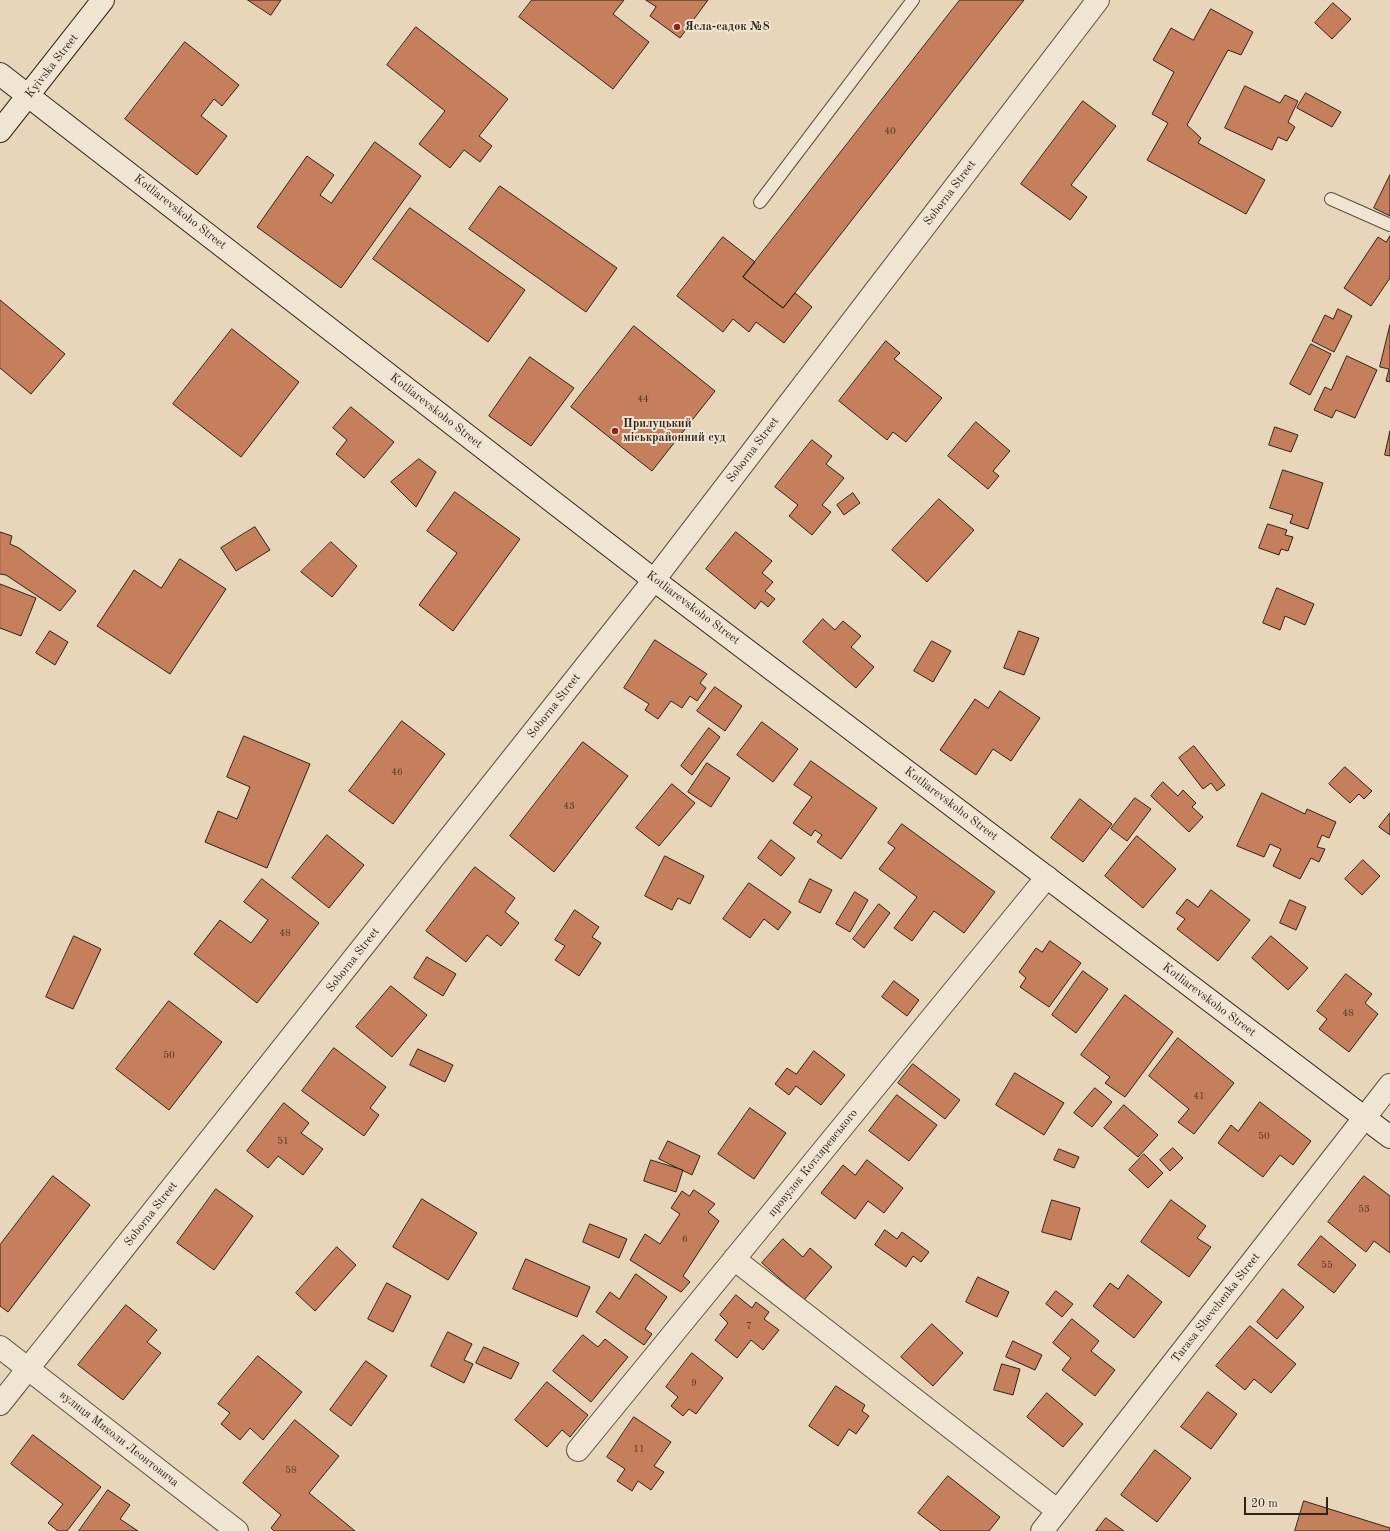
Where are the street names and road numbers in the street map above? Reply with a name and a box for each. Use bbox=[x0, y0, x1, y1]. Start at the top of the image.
street label: Kyivska Street bbox=[22, 31, 82, 101]
street label: Soborna Street bbox=[921, 158, 979, 228]
street label: Kotliarevskoho Street bbox=[131, 171, 229, 253]
street label: Kotliarevskoho Street bbox=[387, 370, 485, 452]
street label: Soborna Street bbox=[724, 415, 782, 485]
street label: Kotliarevskoho Street bbox=[643, 568, 743, 648]
street label: Soborna Street bbox=[524, 671, 584, 741]
street label: Kotliarevskoho Street bbox=[901, 764, 1001, 844]
street label: Soborna Street bbox=[323, 925, 383, 995]
street label: Kotliarevskoho Street bbox=[1159, 960, 1259, 1040]
street label: провулок Котляревського bbox=[765, 1106, 861, 1220]
street label: Soborna Street bbox=[121, 1179, 181, 1249]
street label: Tarasa Shevchenka Street bbox=[1169, 1250, 1263, 1366]
street label: вулиця Миколи Леонтовича bbox=[56, 1388, 182, 1490]

